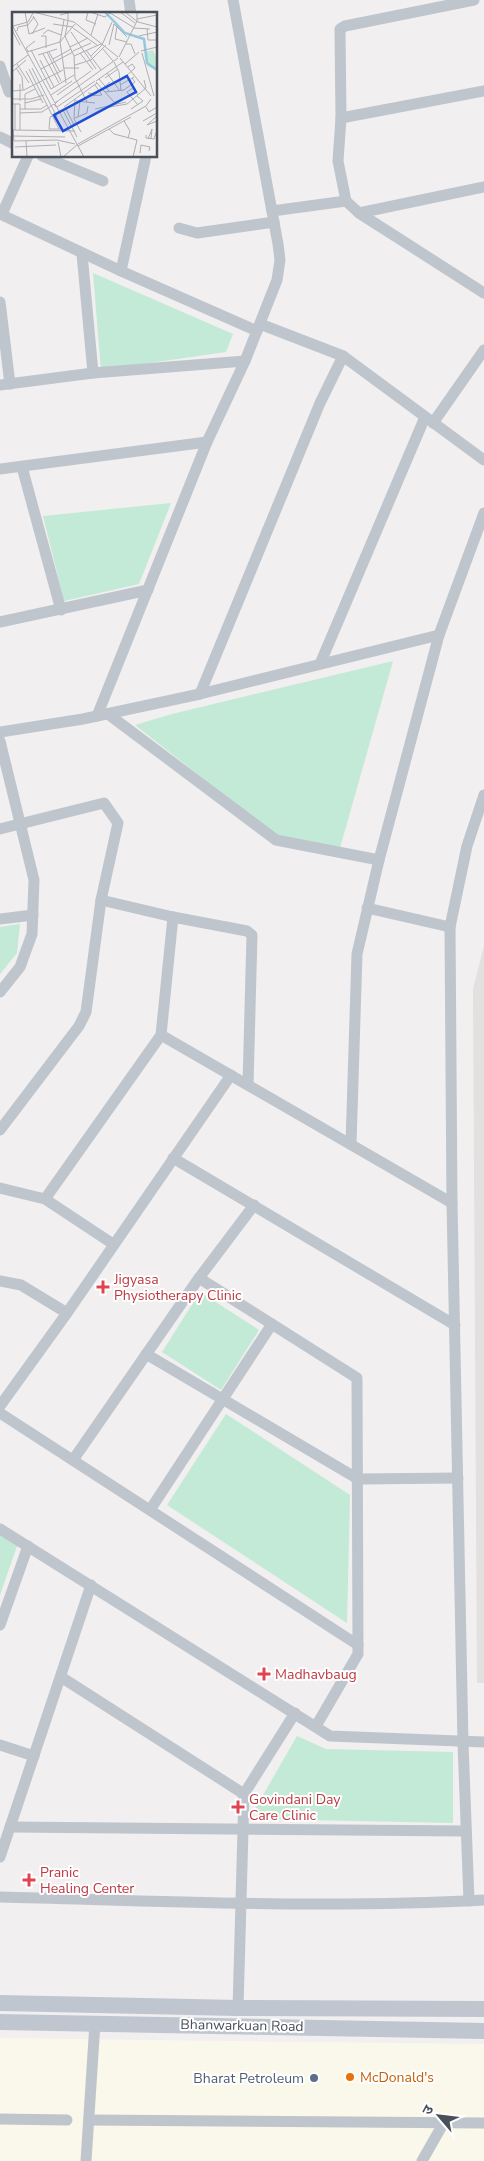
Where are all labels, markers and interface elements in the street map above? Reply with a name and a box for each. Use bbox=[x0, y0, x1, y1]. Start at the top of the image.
inset map bbox=[12, 12, 158, 158]
place label: Jigyasa Physiotherapy Clinic bbox=[113, 1270, 242, 1305]
marker: Jigyasa Physiotherapy Clinic bbox=[96, 1280, 110, 1294]
place label: Madhavbaug bbox=[275, 1665, 357, 1684]
marker: Madhavbaug bbox=[257, 1667, 271, 1681]
place label: Govindani Day Care Clinic bbox=[249, 1790, 341, 1825]
marker: Govindani Day Care Clinic bbox=[231, 1800, 245, 1814]
place label: Pranic Healing Center bbox=[40, 1863, 134, 1898]
marker: Pranic Healing Center bbox=[22, 1873, 36, 1887]
street label: Bhanwarkuan Road bbox=[180, 2015, 304, 2036]
place label: McDonald's bbox=[360, 2068, 434, 2087]
place label: Bharat Petroleum bbox=[193, 2069, 304, 2088]
marker: McDonald's bbox=[344, 2071, 356, 2083]
marker: Bharat Petroleum bbox=[308, 2072, 320, 2084]
north arrow bbox=[414, 2091, 464, 2141]
text: उ bbox=[418, 2101, 439, 2118]

